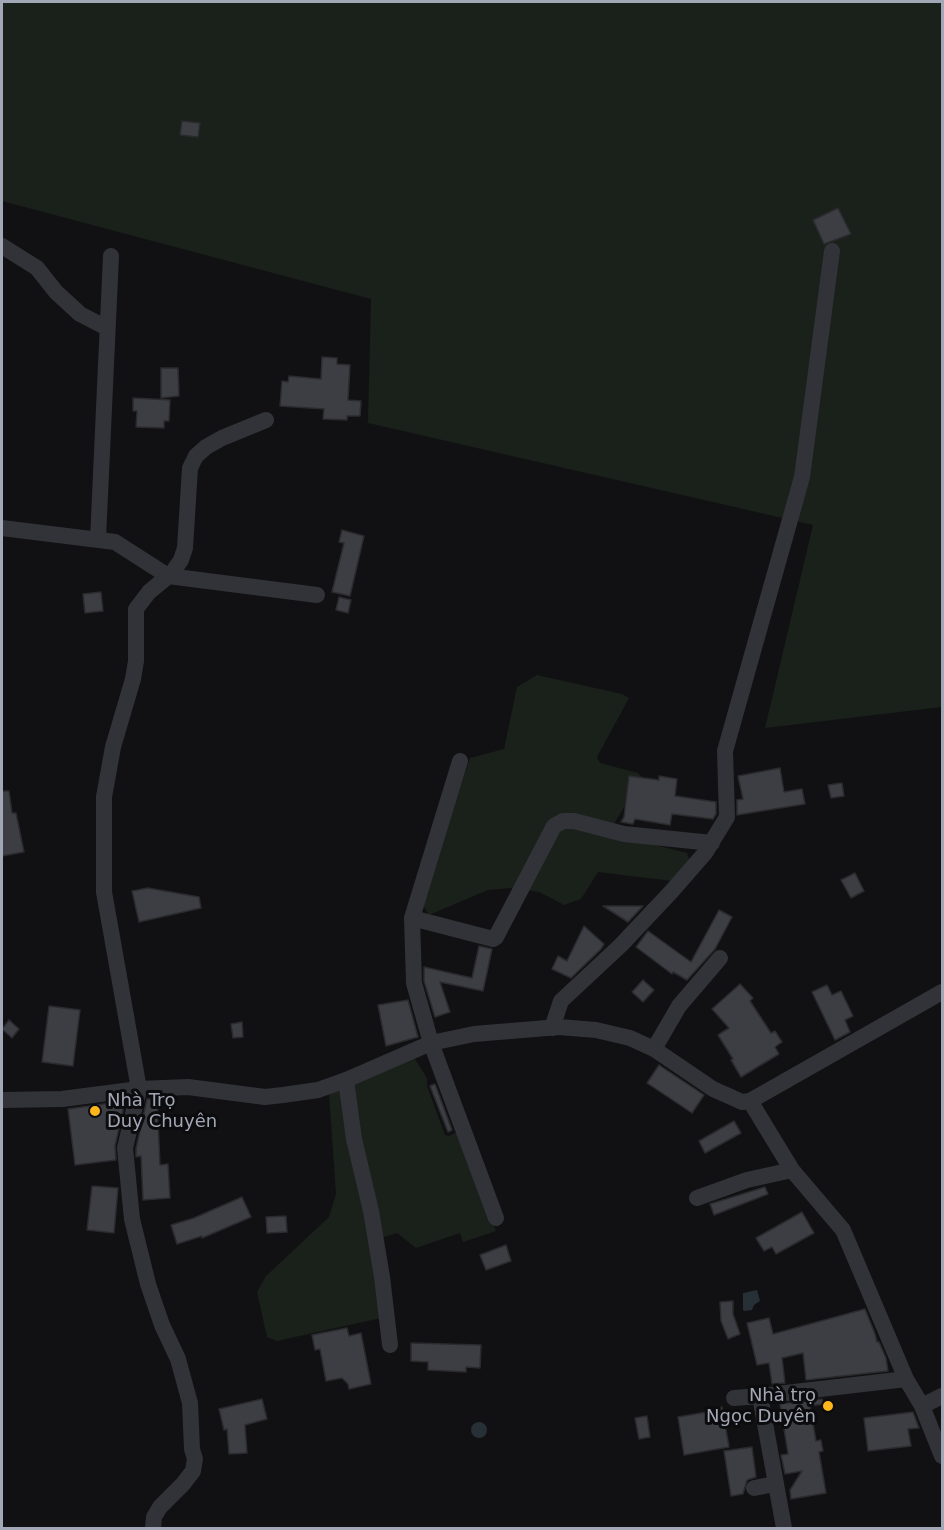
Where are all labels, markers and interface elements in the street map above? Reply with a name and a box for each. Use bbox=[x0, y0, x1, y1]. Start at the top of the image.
place label: Nhà Trọ Duy Chuyên bbox=[107, 1090, 217, 1132]
marker: Nhà Trọ Duy Chuyên bbox=[88, 1104, 102, 1118]
place label: Nhà trọ Ngọc Duyên bbox=[706, 1385, 816, 1428]
marker: Nhà trọ Ngọc Duyên bbox=[821, 1399, 835, 1413]

